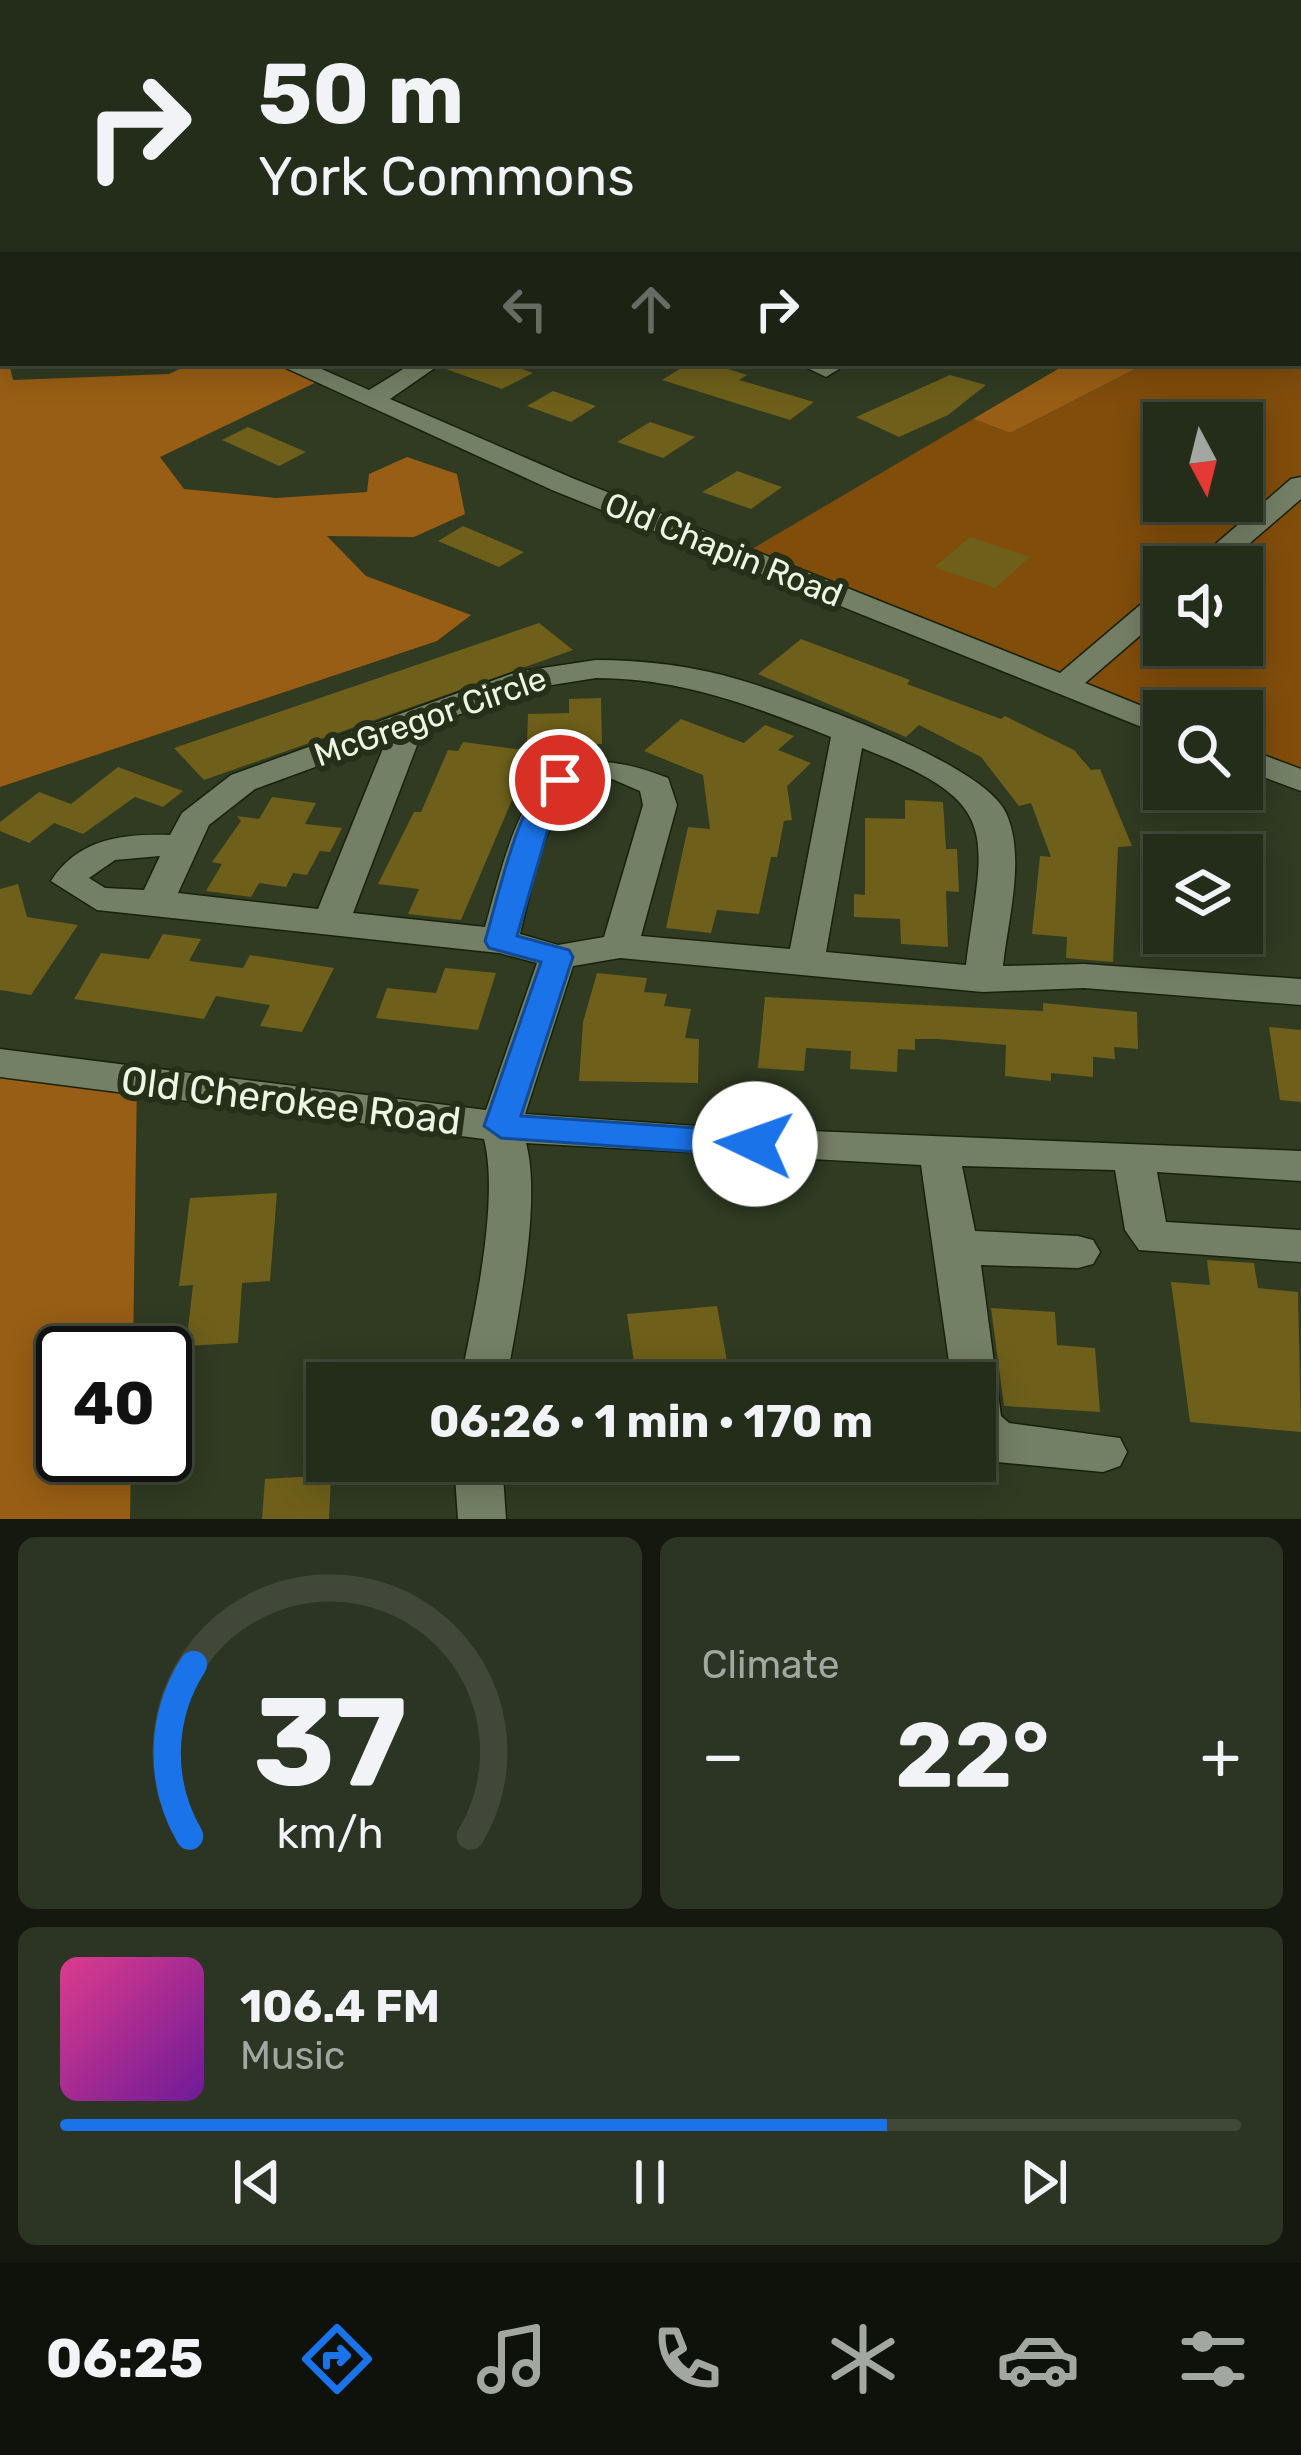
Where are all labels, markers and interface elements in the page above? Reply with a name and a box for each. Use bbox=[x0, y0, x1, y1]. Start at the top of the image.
text: 50 m bbox=[258, 44, 464, 144]
icon: right bbox=[60, 48, 216, 204]
text: York Commons bbox=[258, 145, 635, 209]
icon: left bbox=[492, 276, 558, 342]
icon: ahead bbox=[618, 276, 684, 342]
icon: right bbox=[744, 276, 810, 342]
north arrow bbox=[1143, 402, 1263, 522]
map controls bbox=[1143, 402, 1263, 954]
street label: Old Chapin Road bbox=[600, 484, 848, 615]
button: sound bbox=[1143, 546, 1263, 666]
street label: McGregor Circle bbox=[309, 658, 551, 774]
button: search bbox=[1143, 690, 1263, 810]
pin bbox=[509, 729, 611, 831]
icon: arrive bbox=[527, 747, 593, 813]
button: layers bbox=[1143, 834, 1263, 954]
street label: Old Cherokee Road bbox=[118, 1057, 463, 1145]
position arrow bbox=[692, 1081, 818, 1207]
speed limit sign: 40 bbox=[36, 1326, 192, 1482]
text: 06:26 · 1 min · 170 m bbox=[429, 1395, 873, 1448]
text: Climate bbox=[702, 1642, 840, 1688]
text: 37 bbox=[253, 1668, 407, 1816]
text: 22° bbox=[895, 1702, 1049, 1809]
text: − bbox=[702, 1716, 744, 1795]
text: + bbox=[1200, 1716, 1241, 1795]
text: km/h bbox=[276, 1808, 383, 1859]
text: 106.4 FM bbox=[240, 1980, 440, 2033]
text: Music bbox=[240, 2033, 345, 2079]
icon: previous bbox=[224, 2149, 290, 2215]
icon: pause bbox=[617, 2149, 683, 2215]
icon: next bbox=[1011, 2149, 1077, 2215]
icon: directions bbox=[295, 2317, 379, 2401]
icon: music bbox=[470, 2317, 554, 2401]
icon: phone bbox=[645, 2317, 729, 2401]
icon: climate bbox=[821, 2317, 905, 2401]
icon: car bbox=[996, 2317, 1080, 2401]
icon: filters bbox=[1171, 2317, 1255, 2401]
text: 06:25 bbox=[46, 2327, 203, 2391]

